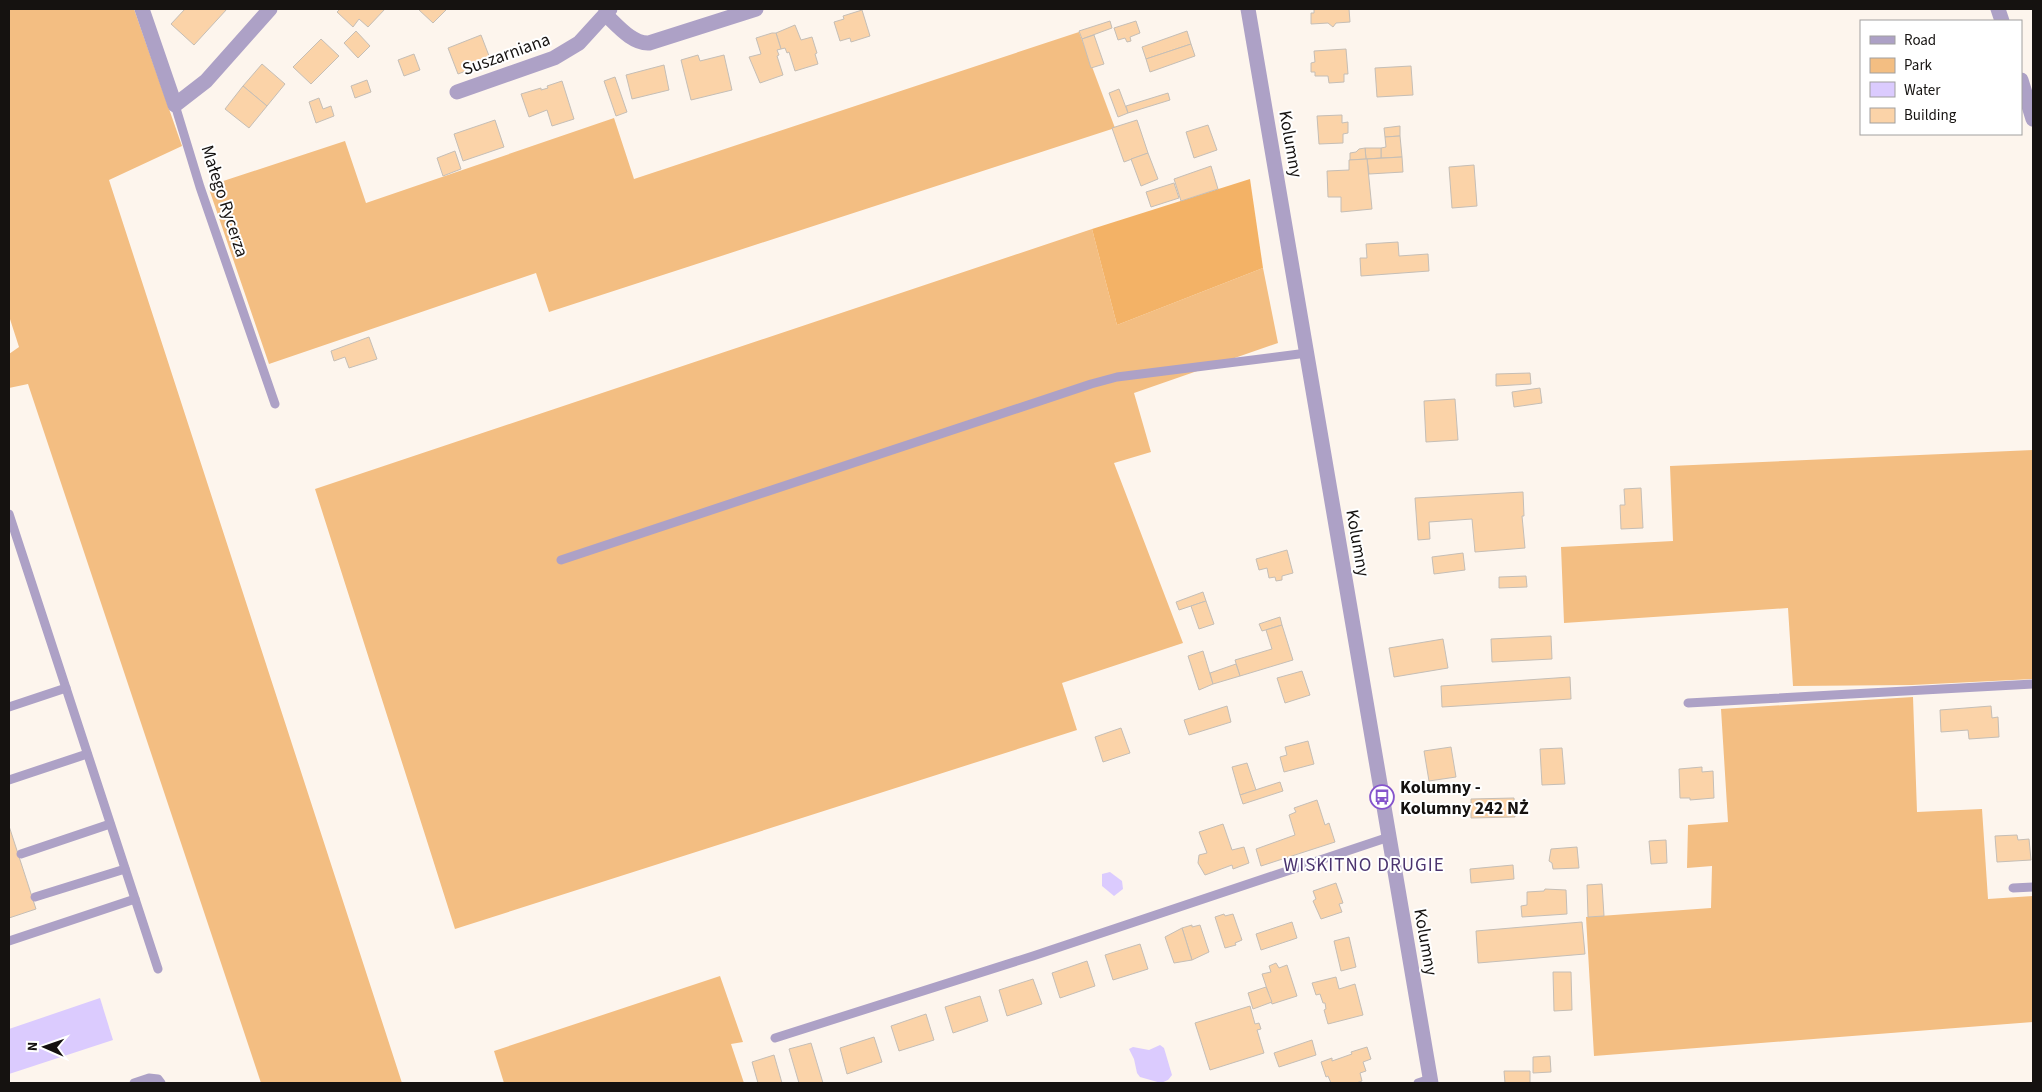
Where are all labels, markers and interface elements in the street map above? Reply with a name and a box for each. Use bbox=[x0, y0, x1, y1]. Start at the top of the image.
legend bbox=[1860, 20, 2022, 135]
street label: Suszarniana bbox=[459, 27, 554, 82]
text: Road bbox=[1904, 30, 1936, 51]
text: Park bbox=[1904, 55, 1933, 76]
text: Water bbox=[1904, 80, 1941, 101]
text: Building bbox=[1904, 105, 1957, 126]
street label: Kolumny bbox=[1272, 109, 1309, 180]
street label: Małego Rycerza bbox=[195, 142, 254, 260]
street label: Kolumny bbox=[1339, 508, 1376, 579]
place label: Kolumny - Kolumny 242 NŻ bbox=[1400, 775, 1529, 821]
bus stop icon: Kolumny - Kolumny 242 NŻ bbox=[1369, 784, 1395, 810]
district label: WISKITNO DRUGIE bbox=[1283, 852, 1445, 879]
street label: Kolumny bbox=[1407, 907, 1444, 978]
north arrow bbox=[20, 1022, 70, 1072]
text: N bbox=[23, 1042, 43, 1052]

